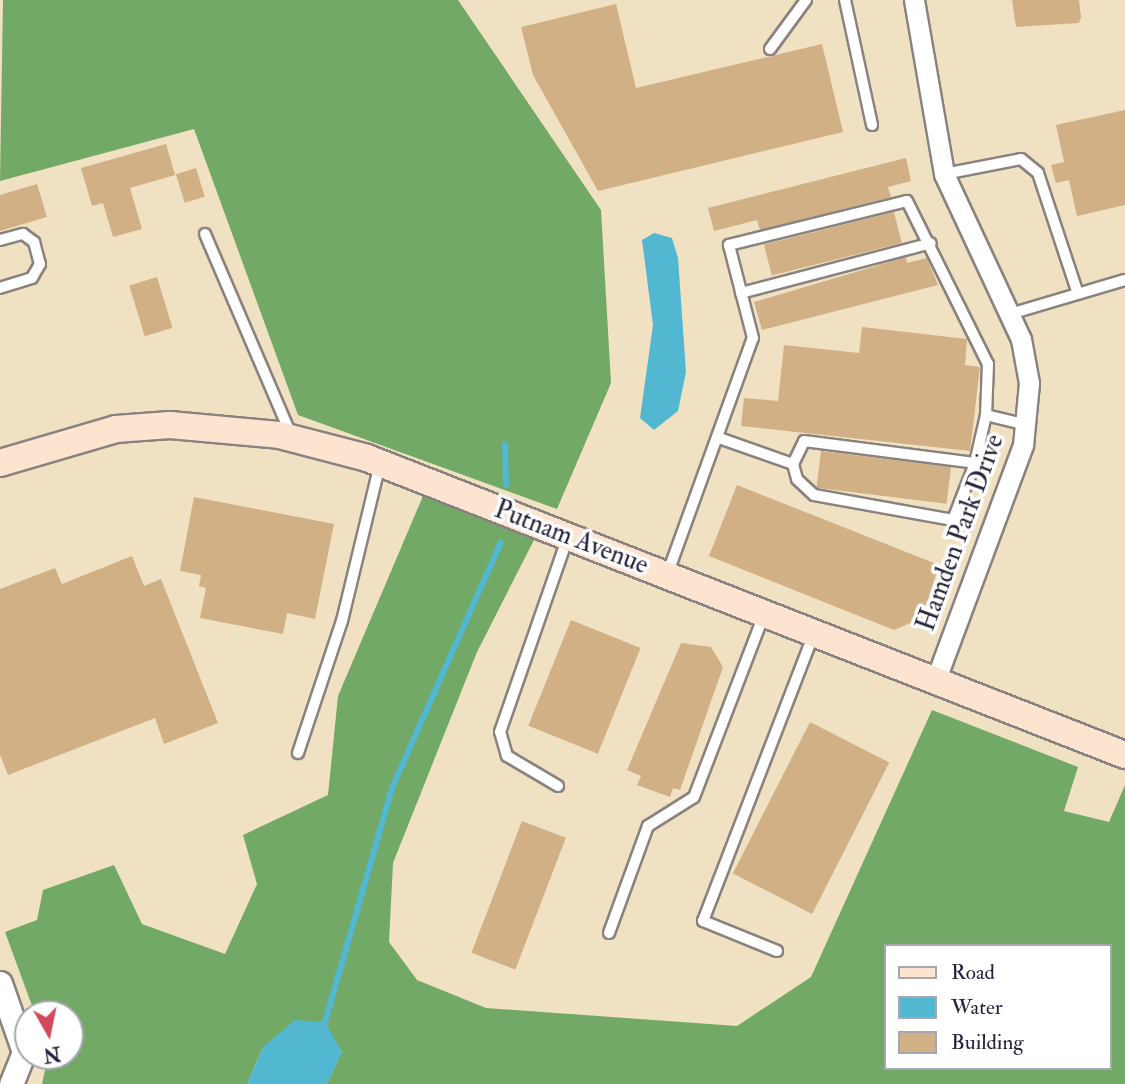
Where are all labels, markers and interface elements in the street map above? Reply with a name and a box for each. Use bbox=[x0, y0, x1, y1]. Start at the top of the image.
street label: Hamden Park Drive bbox=[911, 430, 1011, 636]
street label: Putnam Avenue bbox=[490, 494, 652, 582]
legend bbox=[884, 944, 1111, 1070]
text: Road bbox=[951, 959, 995, 986]
text: Water bbox=[951, 994, 1003, 1021]
north arrow bbox=[14, 1000, 84, 1070]
text: Building bbox=[951, 1029, 1024, 1056]
text: N bbox=[42, 1041, 62, 1067]

